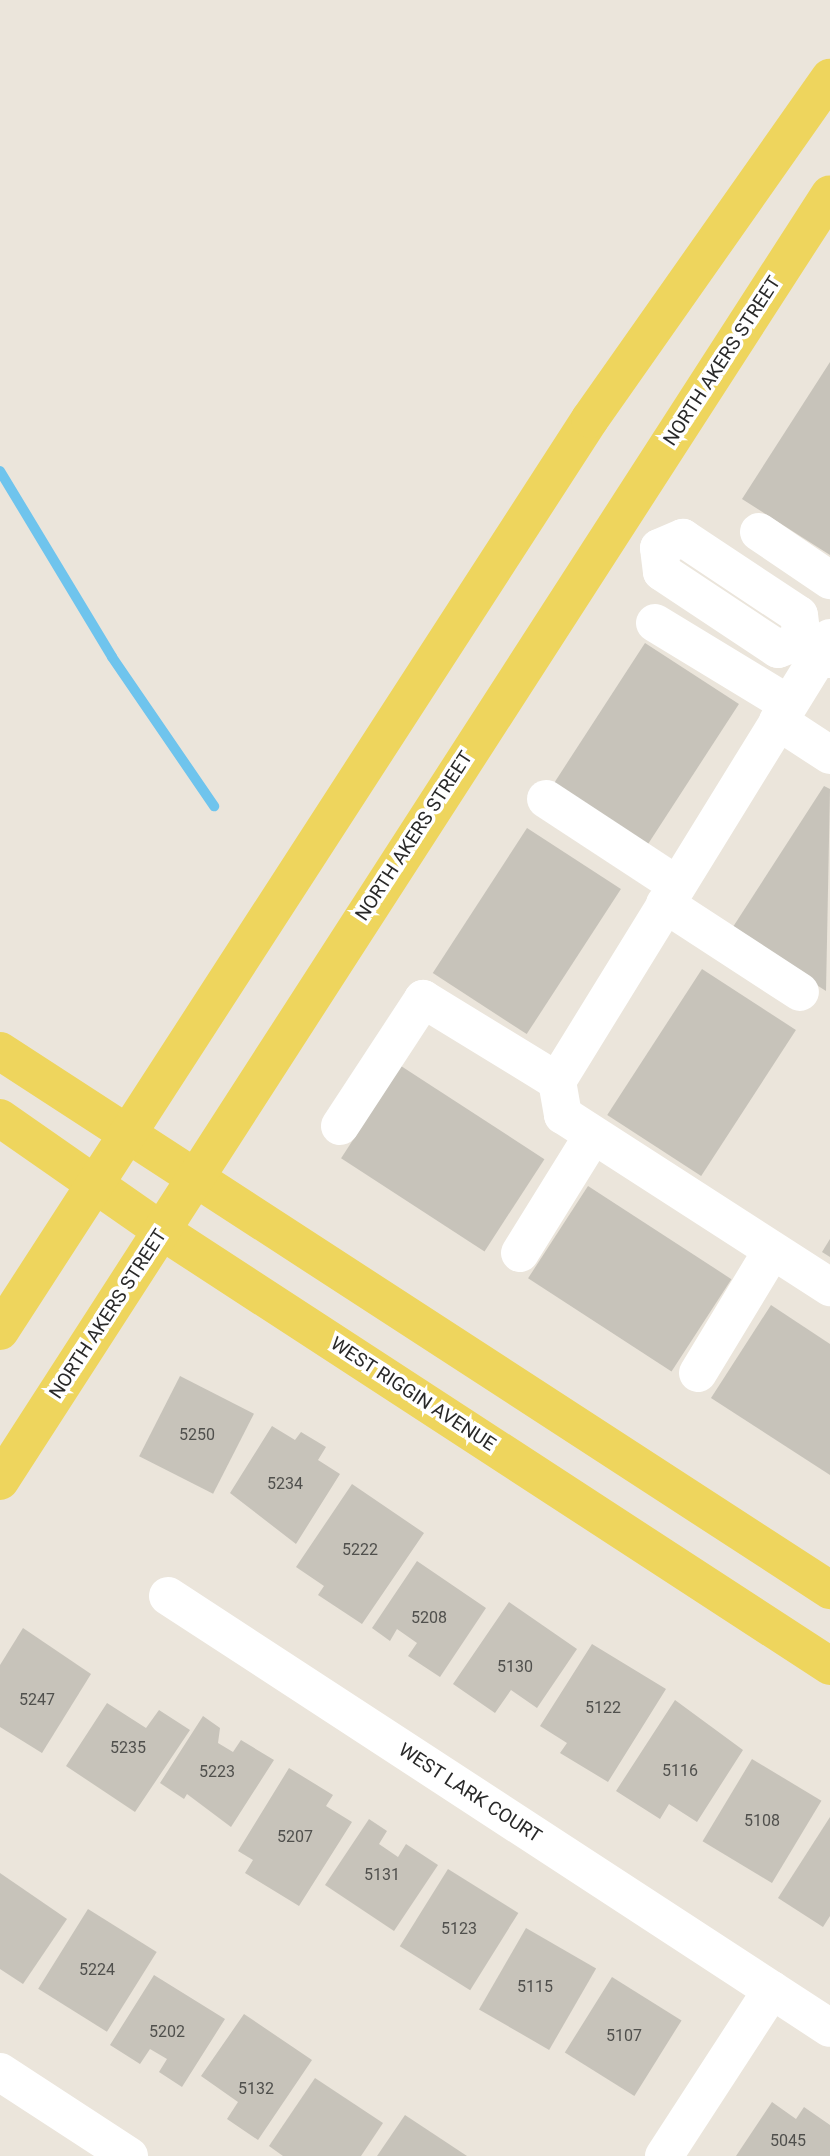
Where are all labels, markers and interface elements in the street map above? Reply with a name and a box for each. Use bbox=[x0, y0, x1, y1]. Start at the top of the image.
street label: NORTH AKERS STREET bbox=[659, 272, 785, 450]
street label: NORTH AKERS STREET bbox=[351, 747, 477, 925]
street label: NORTH AKERS STREET bbox=[45, 1225, 171, 1403]
street label: WEST RIGGIN AVENUE bbox=[326, 1332, 500, 1456]
house number: 5250 bbox=[179, 1425, 215, 1445]
house number: 5234 bbox=[267, 1474, 303, 1494]
house number: 5222 bbox=[342, 1540, 378, 1560]
house number: 5208 bbox=[411, 1608, 447, 1628]
house number: 5130 bbox=[497, 1657, 533, 1677]
house number: 5247 bbox=[19, 1690, 55, 1710]
house number: 5122 bbox=[585, 1698, 621, 1718]
house number: 5235 bbox=[110, 1738, 146, 1758]
street label: WEST LARK COURT bbox=[394, 1738, 546, 1848]
house number: 5116 bbox=[662, 1761, 698, 1781]
house number: 5223 bbox=[199, 1762, 235, 1782]
house number: 5108 bbox=[744, 1811, 780, 1831]
house number: 5207 bbox=[277, 1827, 313, 1847]
house number: 5131 bbox=[364, 1865, 400, 1885]
house number: 5123 bbox=[441, 1919, 477, 1939]
house number: 5224 bbox=[79, 1960, 115, 1980]
house number: 5115 bbox=[517, 1977, 553, 1997]
house number: 5202 bbox=[149, 2022, 185, 2042]
house number: 5107 bbox=[606, 2026, 642, 2046]
house number: 5132 bbox=[238, 2079, 274, 2099]
house number: 5045 bbox=[770, 2131, 806, 2151]

